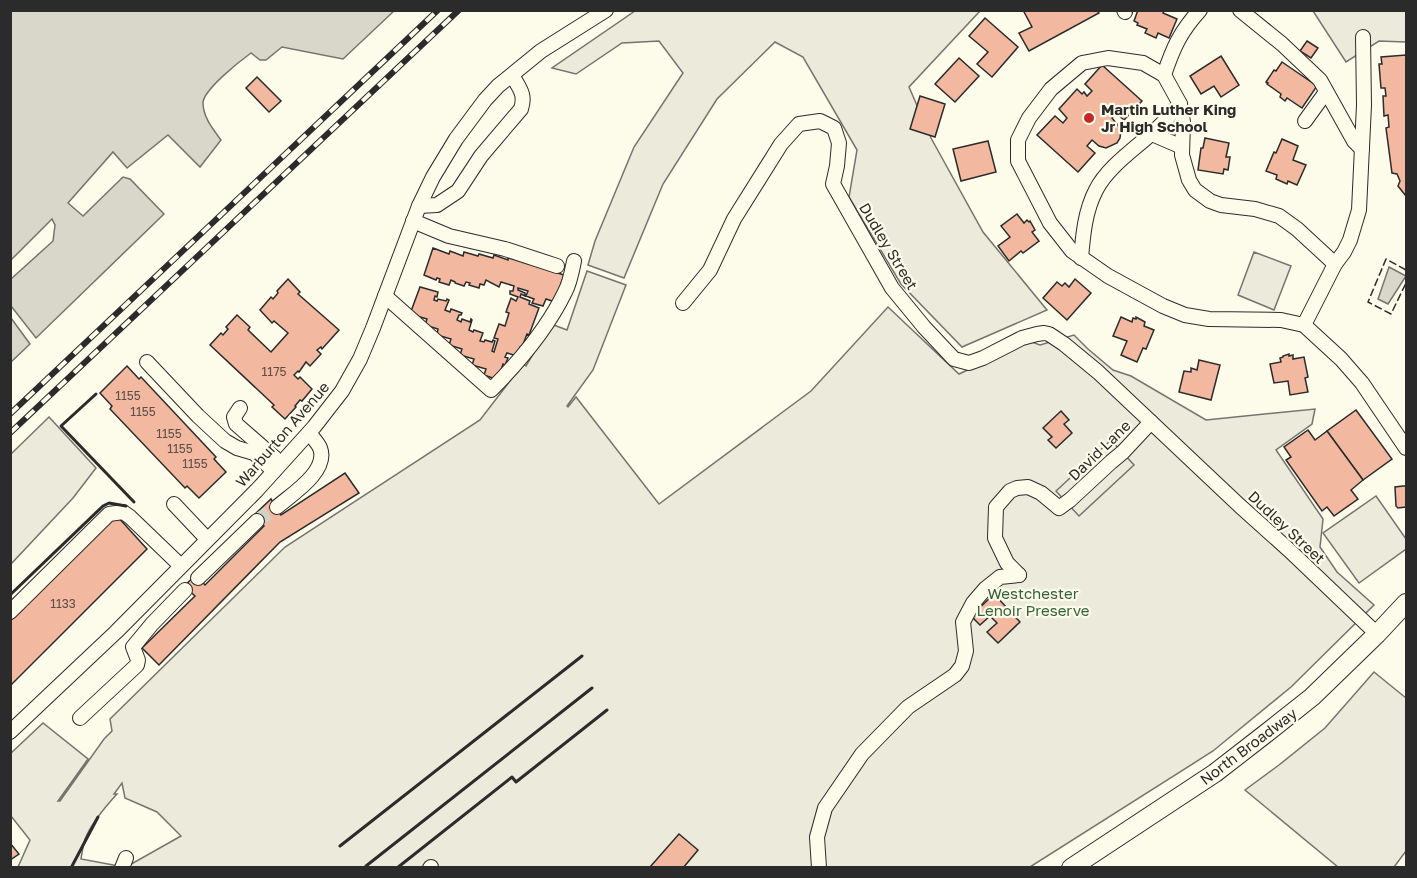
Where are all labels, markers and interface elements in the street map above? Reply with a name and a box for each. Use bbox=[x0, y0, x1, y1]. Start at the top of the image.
place label: Martin Luther King Jr High School bbox=[1101, 100, 1236, 135]
marker: Martin Luther King Jr High School bbox=[1082, 111, 1096, 125]
street label: Dudley Street bbox=[856, 199, 922, 293]
house number: 1175 bbox=[262, 364, 287, 379]
street label: Warburton Avenue bbox=[231, 377, 333, 490]
house number: 1155 bbox=[115, 388, 141, 403]
house number: 1155 bbox=[130, 404, 156, 419]
street label: David Lane bbox=[1064, 416, 1134, 484]
house number: 1155 bbox=[156, 426, 182, 441]
house number: 1155 bbox=[167, 441, 193, 456]
house number: 1155 bbox=[182, 456, 208, 471]
street label: Dudley Street bbox=[1245, 487, 1329, 567]
park label: Westchester Lenoir Preserve bbox=[977, 584, 1090, 619]
house number: 1133 bbox=[50, 596, 76, 611]
street label: North Broadway bbox=[1196, 703, 1300, 788]

